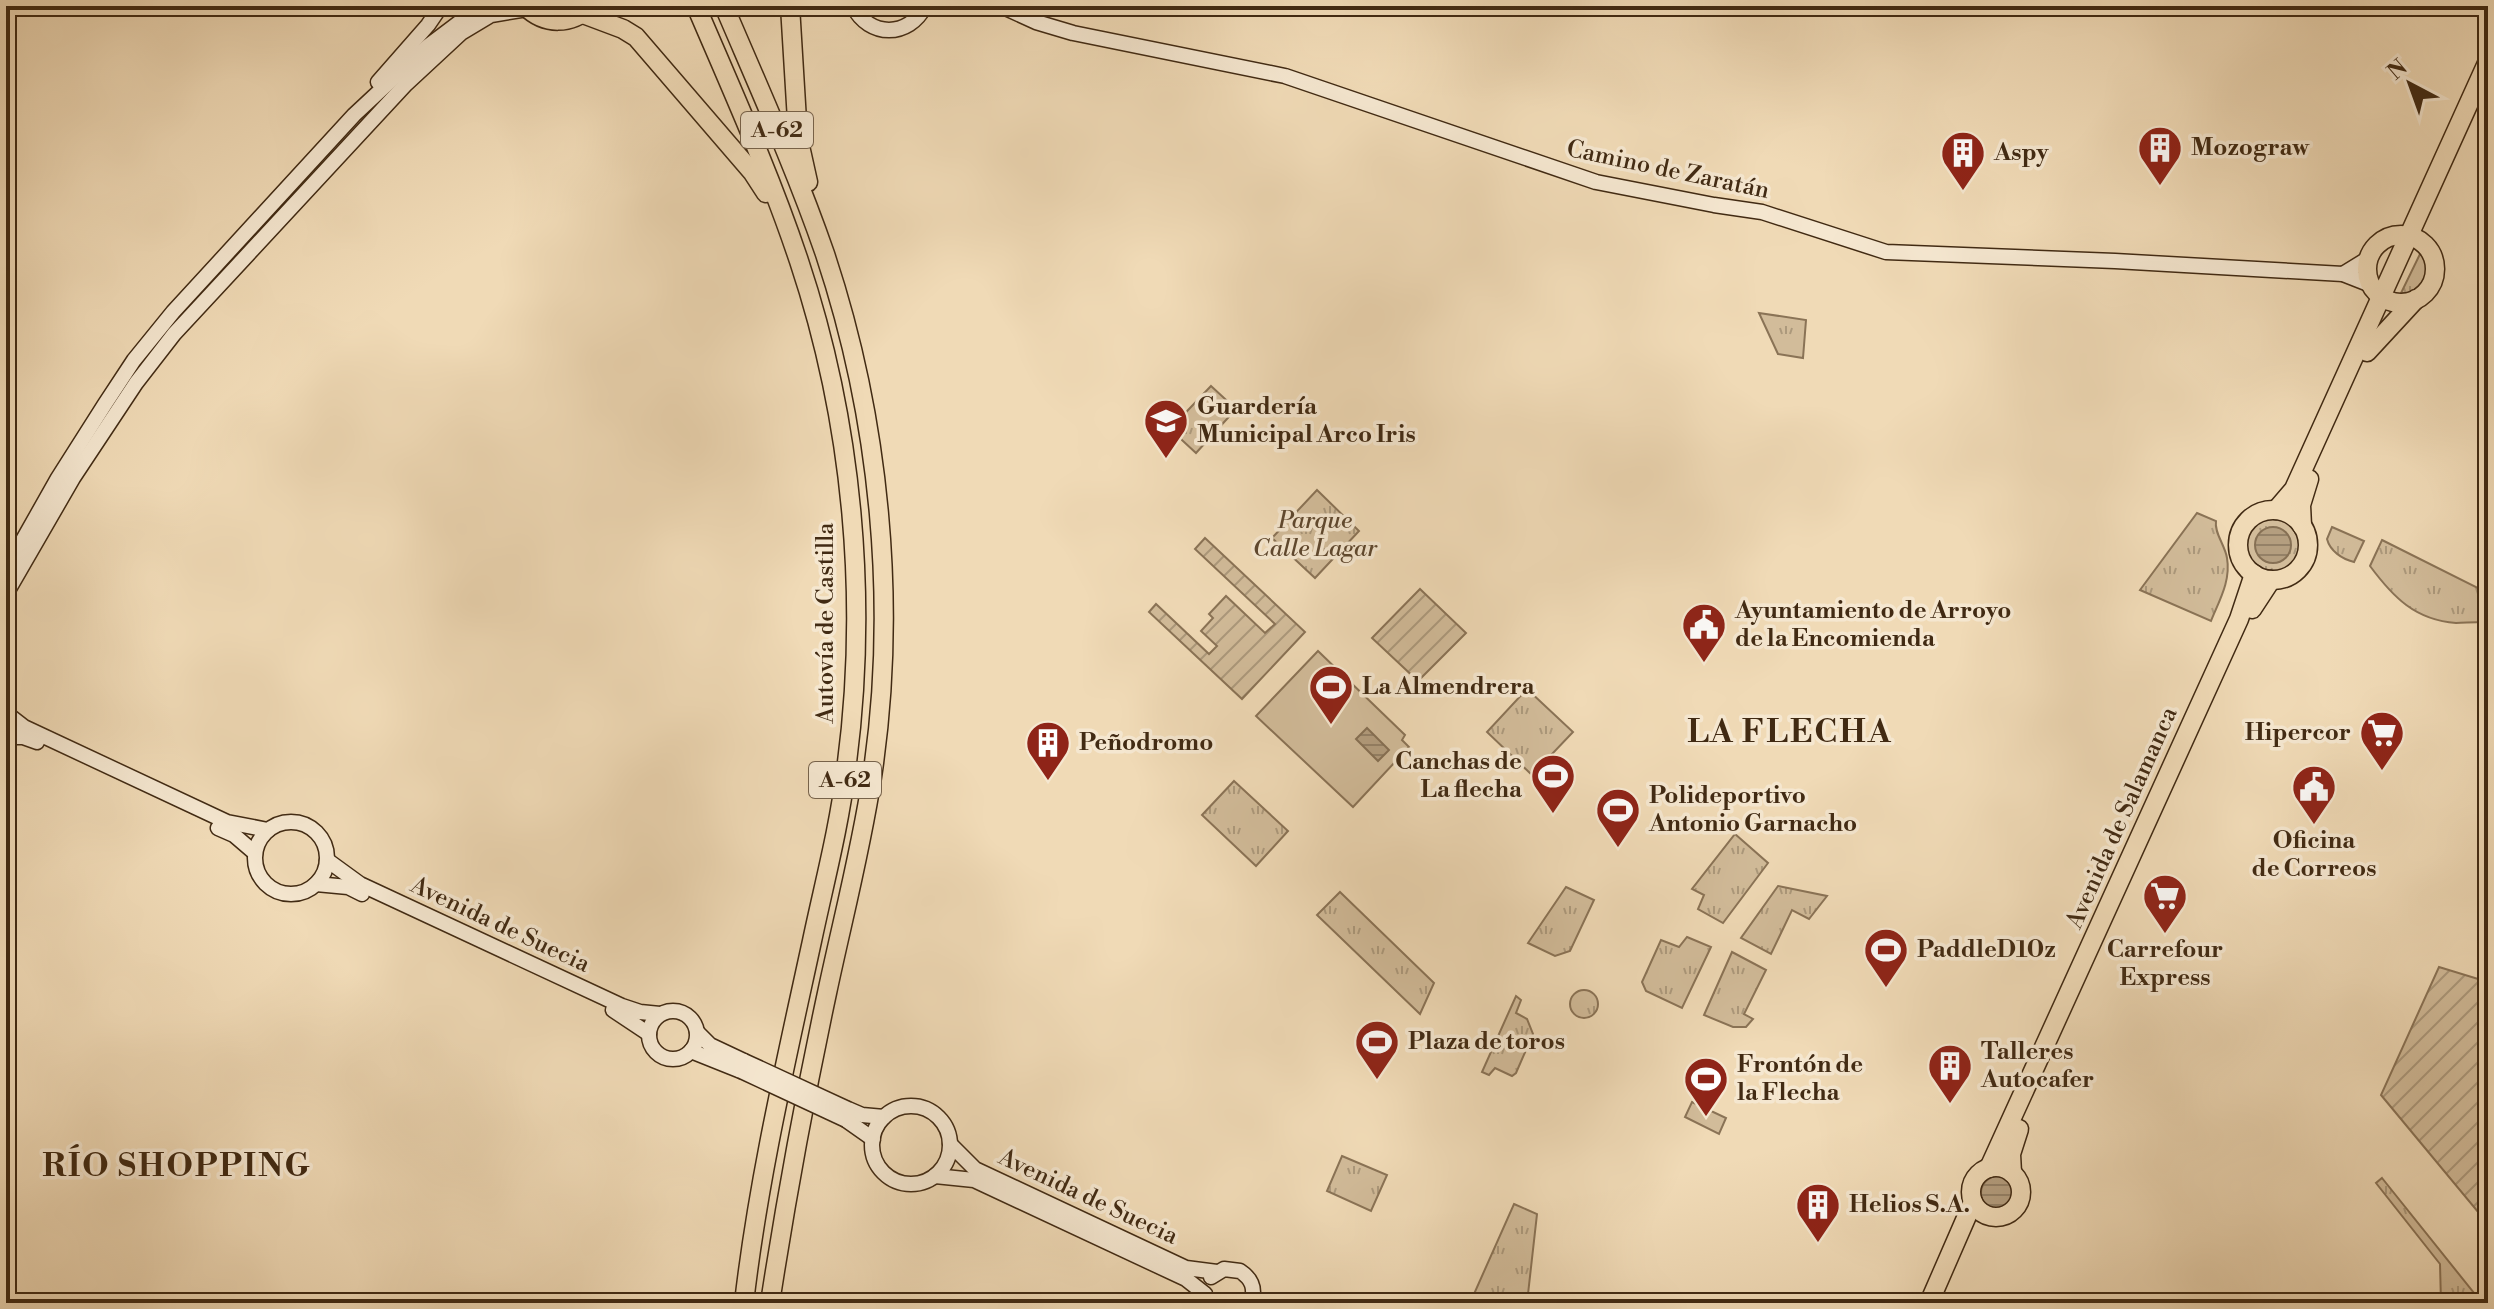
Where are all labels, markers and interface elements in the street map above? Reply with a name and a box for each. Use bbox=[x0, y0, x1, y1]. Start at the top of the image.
north arrow bbox=[2370, 44, 2450, 124]
text: N bbox=[2382, 54, 2414, 86]
road number: A-62 bbox=[741, 112, 813, 148]
building icon: Mozograw bbox=[2136, 124, 2184, 187]
building icon: Aspy bbox=[1939, 129, 1987, 192]
place label: Mozograw bbox=[2191, 133, 2310, 163]
street label: Camino de Zaratán bbox=[1564, 134, 1772, 206]
place label: Aspy bbox=[1993, 138, 2049, 168]
place label: Guardería Municipal Arco Iris bbox=[1197, 392, 1416, 450]
school or university icon: Guardería Municipal Arco Iris bbox=[1142, 397, 1190, 460]
park label: Parque Calle Lagar bbox=[1253, 506, 1378, 564]
street label: Autovía de Castilla bbox=[811, 522, 841, 724]
place label: Ayuntamiento de Arroyo de la Encomienda bbox=[1734, 596, 2011, 654]
public building icon: Ayuntamiento de Arroyo de la Encomienda bbox=[1680, 601, 1728, 664]
sports icon: La Almendrera bbox=[1307, 663, 1355, 726]
place label: La Almendrera bbox=[1362, 672, 1536, 702]
street label: Avenida de Salamanca bbox=[2059, 702, 2185, 934]
supermarket icon: Hipercor bbox=[2358, 709, 2406, 772]
district label: LA FLECHA bbox=[1687, 712, 1893, 752]
place label: Hipercor bbox=[2245, 718, 2351, 748]
building icon: Peñodromo bbox=[1024, 719, 1072, 782]
place label: Peñodromo bbox=[1079, 728, 1213, 758]
place label: Canchas de La flecha bbox=[1395, 747, 1523, 805]
sports icon: Canchas de La flecha bbox=[1529, 752, 1577, 815]
road number: A-62 bbox=[809, 762, 881, 798]
public building icon: Oficina de Correos bbox=[2290, 763, 2338, 826]
place label: Polideportivo Antonio Garnacho bbox=[1648, 781, 1857, 839]
sports icon: Polideportivo Antonio Garnacho bbox=[1594, 786, 1642, 849]
place label: Oficina de Correos bbox=[2252, 826, 2376, 884]
street label: Avenida de Suecia bbox=[405, 870, 595, 980]
supermarket icon: Carrefour Express bbox=[2141, 872, 2189, 935]
sports icon: PaddleD10z bbox=[1862, 926, 1910, 989]
place label: PaddleD10z bbox=[1917, 935, 2056, 965]
place label: Carrefour Express bbox=[2107, 935, 2223, 993]
sports icon: Plaza de toros bbox=[1353, 1018, 1401, 1081]
place label: Plaza de toros bbox=[1408, 1027, 1565, 1057]
place label: Talleres Autocafer bbox=[1980, 1037, 2094, 1095]
building icon: Talleres Autocafer bbox=[1926, 1042, 1974, 1105]
place label: Frontón de la Flecha bbox=[1737, 1050, 1863, 1108]
sports icon: Frontón de la Flecha bbox=[1682, 1055, 1730, 1118]
street label: Avenida de Suecia bbox=[993, 1142, 1183, 1252]
district label: RÍO SHOPPING bbox=[42, 1144, 312, 1186]
building icon: Helios S.A. bbox=[1794, 1181, 1842, 1244]
place label: Helios S.A. bbox=[1849, 1190, 1970, 1220]

